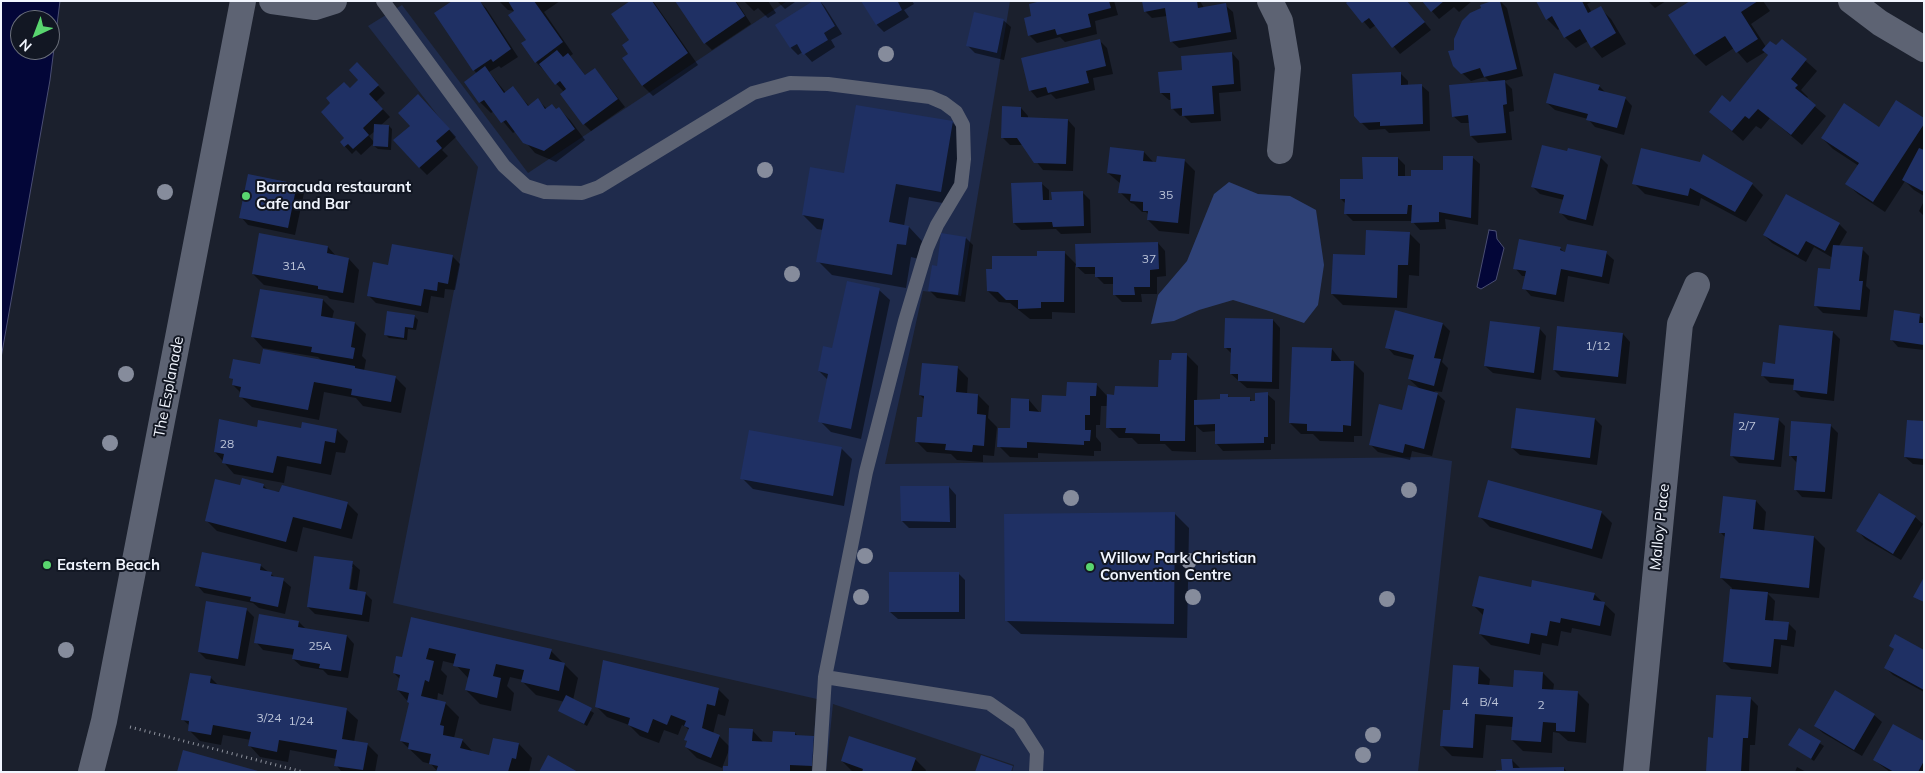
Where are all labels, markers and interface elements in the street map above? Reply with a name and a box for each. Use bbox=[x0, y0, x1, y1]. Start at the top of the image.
north arrow bbox=[10, 10, 60, 60]
text: N bbox=[15, 35, 35, 55]
place label: Barracuda restaurant Cafe and Bar bbox=[256, 178, 411, 213]
house number: 35 bbox=[1159, 188, 1173, 202]
marker: Barracuda restaurant Cafe and Bar bbox=[240, 190, 252, 202]
house number: 37 bbox=[1142, 252, 1156, 266]
house number: 31A bbox=[282, 259, 306, 273]
street label: The Esplanade bbox=[150, 335, 188, 439]
house number: 1/12 bbox=[1585, 339, 1611, 353]
house number: 2/7 bbox=[1738, 419, 1756, 433]
house number: 28 bbox=[220, 437, 234, 451]
street label: Malloy Place bbox=[1646, 483, 1674, 571]
place label: Willow Park Christian Convention Centre bbox=[1100, 549, 1256, 584]
place label: Eastern Beach bbox=[57, 556, 160, 574]
marker: Eastern Beach bbox=[41, 559, 53, 571]
marker: Willow Park Christian Convention Centre bbox=[1084, 561, 1096, 573]
house number: 25A bbox=[308, 639, 332, 653]
house number: 4 bbox=[1461, 695, 1469, 709]
house number: B/4 bbox=[1480, 695, 1498, 709]
house number: 2 bbox=[1537, 698, 1545, 712]
house number: 3/24 bbox=[256, 711, 282, 725]
house number: 1/24 bbox=[288, 714, 314, 728]

